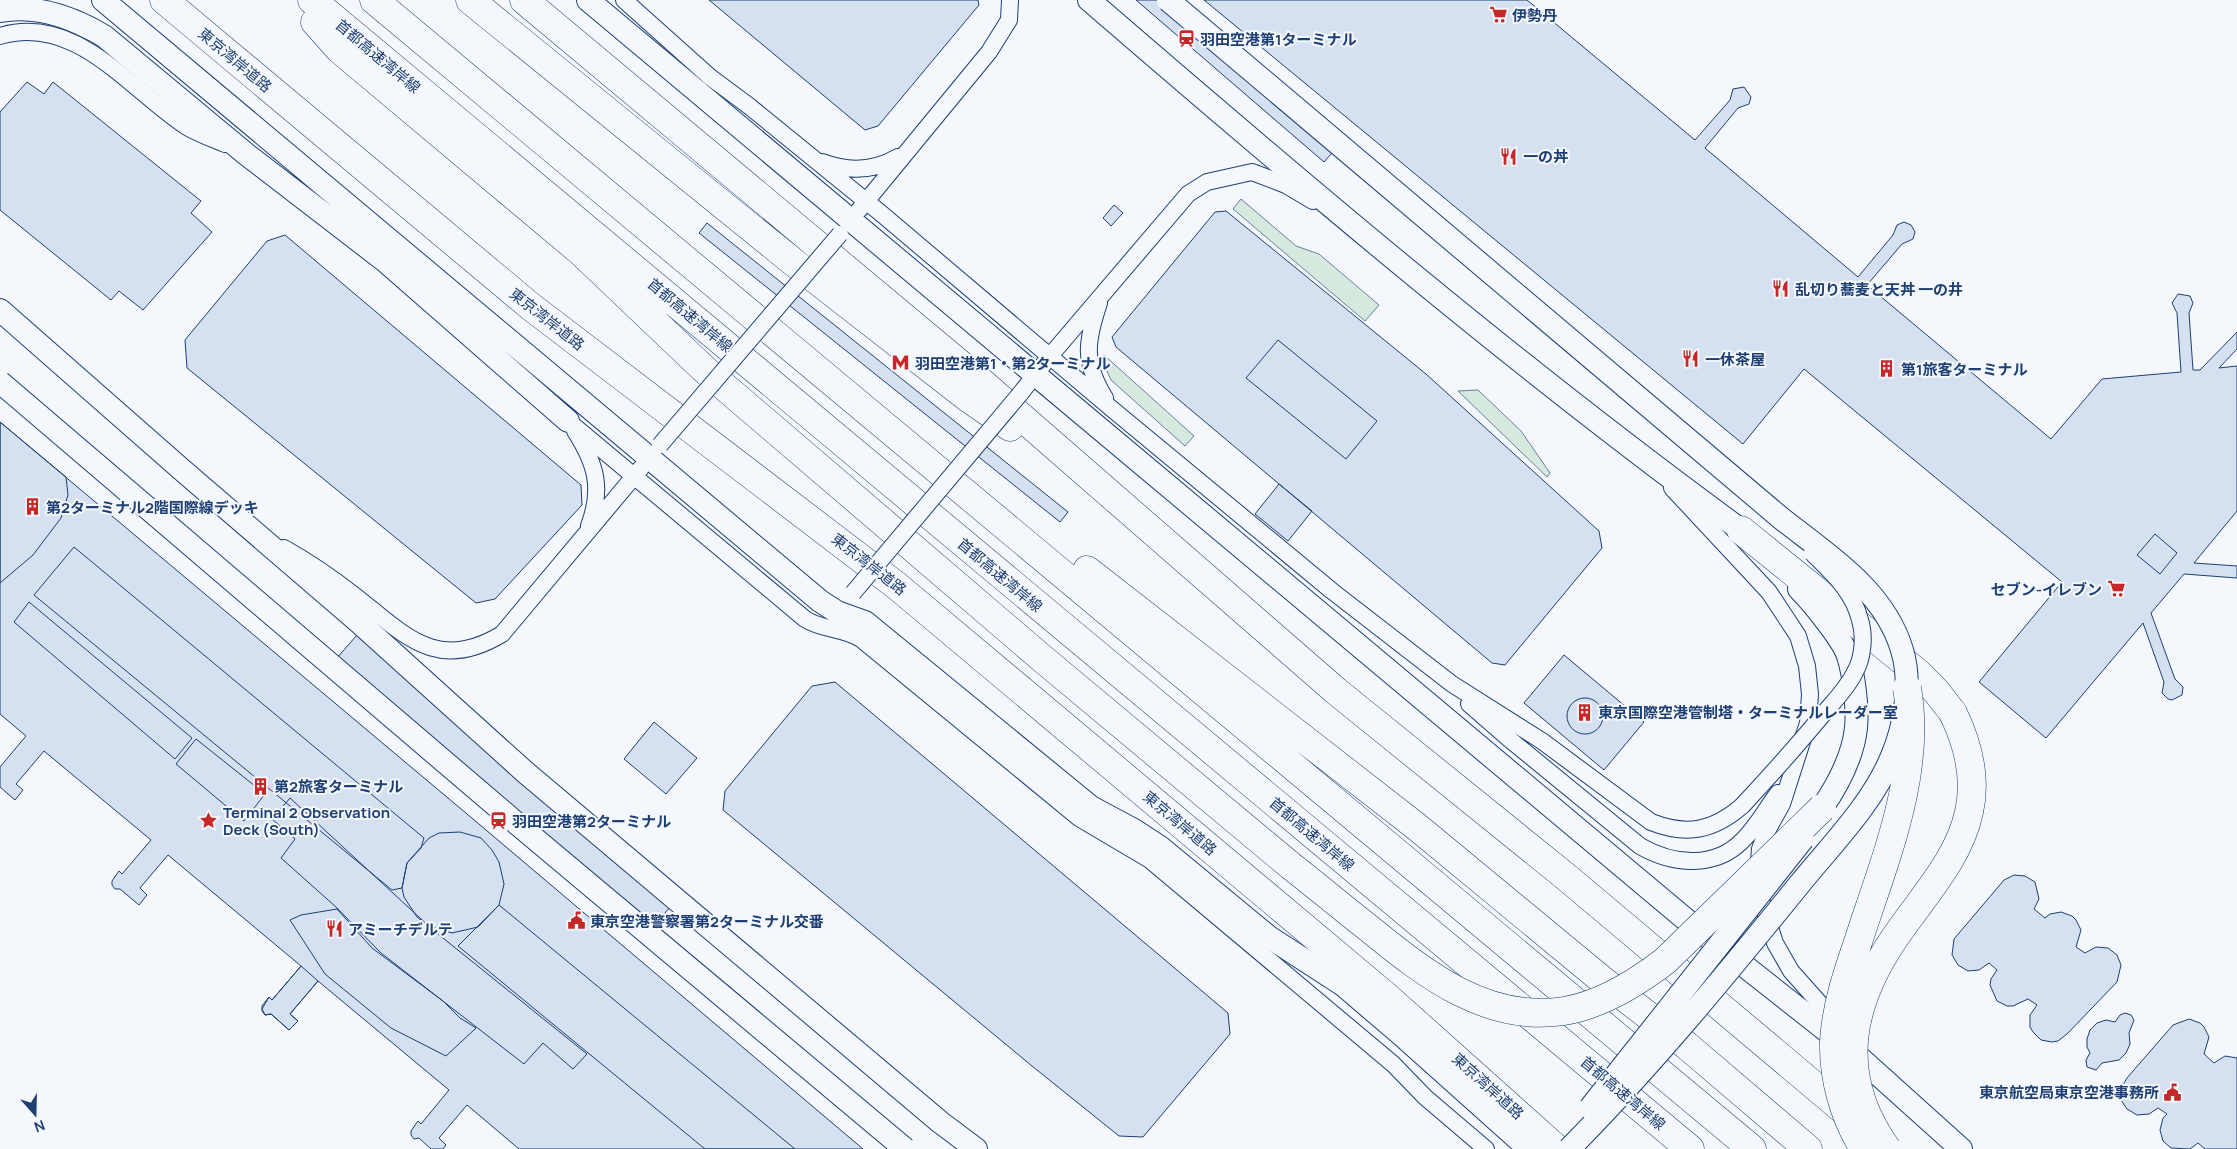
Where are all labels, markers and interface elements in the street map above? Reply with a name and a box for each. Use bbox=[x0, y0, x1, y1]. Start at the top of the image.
supermarket icon: 伊勢丹 bbox=[1488, 5, 1508, 25]
place label: 伊勢丹 bbox=[1512, 5, 1557, 26]
street label: 首都高速湾岸線 bbox=[331, 14, 425, 98]
street label: 東京湾岸道路 bbox=[194, 23, 276, 97]
station icon: 羽田空港第1ターミナル bbox=[1176, 29, 1196, 49]
place label: 羽田空港第1ターミナル bbox=[1200, 29, 1357, 50]
restaurant icon: 一の丼 bbox=[1499, 146, 1519, 166]
place label: 一の丼 bbox=[1523, 146, 1568, 167]
street label: 首都高速湾岸線 bbox=[643, 273, 737, 357]
restaurant icon: 乱切り蕎麦と天丼 一の井 bbox=[1771, 279, 1791, 299]
place label: 乱切り蕎麦と天丼 一の井 bbox=[1795, 279, 1963, 300]
street label: 東京湾岸道路 bbox=[505, 283, 589, 355]
restaurant icon: 一休茶屋 bbox=[1681, 349, 1701, 369]
place label: 一休茶屋 bbox=[1705, 349, 1765, 370]
metro station icon: 羽田空港第1・第2ターミナル bbox=[891, 353, 911, 373]
place label: 羽田空港第1・第2ターミナル bbox=[915, 353, 1111, 374]
building icon: 第1旅客ターミナル bbox=[1877, 359, 1897, 379]
place label: 第1旅客ターミナル bbox=[1901, 359, 2028, 380]
building icon: 第2ターミナル2階国際線デッキ bbox=[22, 497, 42, 517]
place label: 第2ターミナル2階国際線デッキ bbox=[46, 497, 259, 518]
street label: 東京湾岸道路 bbox=[827, 528, 911, 600]
street label: 首都高速湾岸線 bbox=[953, 533, 1047, 617]
place label: セブン-イレブン bbox=[1991, 579, 2102, 600]
supermarket icon: セブン-イレブン bbox=[2106, 579, 2126, 599]
building icon: 東京国際空港管制塔・ターミナルレーダー室 bbox=[1574, 702, 1594, 722]
place label: 東京国際空港管制塔・ターミナルレーダー室 bbox=[1598, 702, 1898, 723]
building icon: 第2旅客ターミナル bbox=[250, 776, 270, 796]
place label: 第2旅客ターミナル bbox=[274, 776, 403, 797]
street label: 東京湾岸道路 bbox=[1139, 786, 1221, 860]
street label: 首都高速湾岸線 bbox=[1265, 792, 1359, 876]
place label: Terminal 2 Observation Deck (South) bbox=[223, 802, 390, 840]
place icon: Terminal 2 Observation Deck (South) bbox=[199, 811, 219, 831]
station icon: 羽田空港第2ターミナル bbox=[488, 811, 508, 831]
place label: 羽田空港第2ターミナル bbox=[512, 811, 671, 832]
public building icon: 東京空港警察署第2ターミナル交番 bbox=[566, 911, 586, 931]
place label: 東京空港警察署第2ターミナル交番 bbox=[590, 911, 824, 932]
restaurant icon: アミーチデルテ bbox=[324, 919, 344, 939]
place label: アミーチデルテ bbox=[348, 919, 453, 940]
street label: 東京湾岸道路 bbox=[1448, 1048, 1528, 1124]
street label: 首都高速湾岸線 bbox=[1576, 1051, 1670, 1135]
place label: 東京航空局東京空港事務所 bbox=[1979, 1082, 2159, 1103]
public building icon: 東京航空局東京空港事務所 bbox=[2163, 1082, 2183, 1102]
north arrow bbox=[10, 1089, 60, 1139]
text: N bbox=[32, 1116, 48, 1137]

